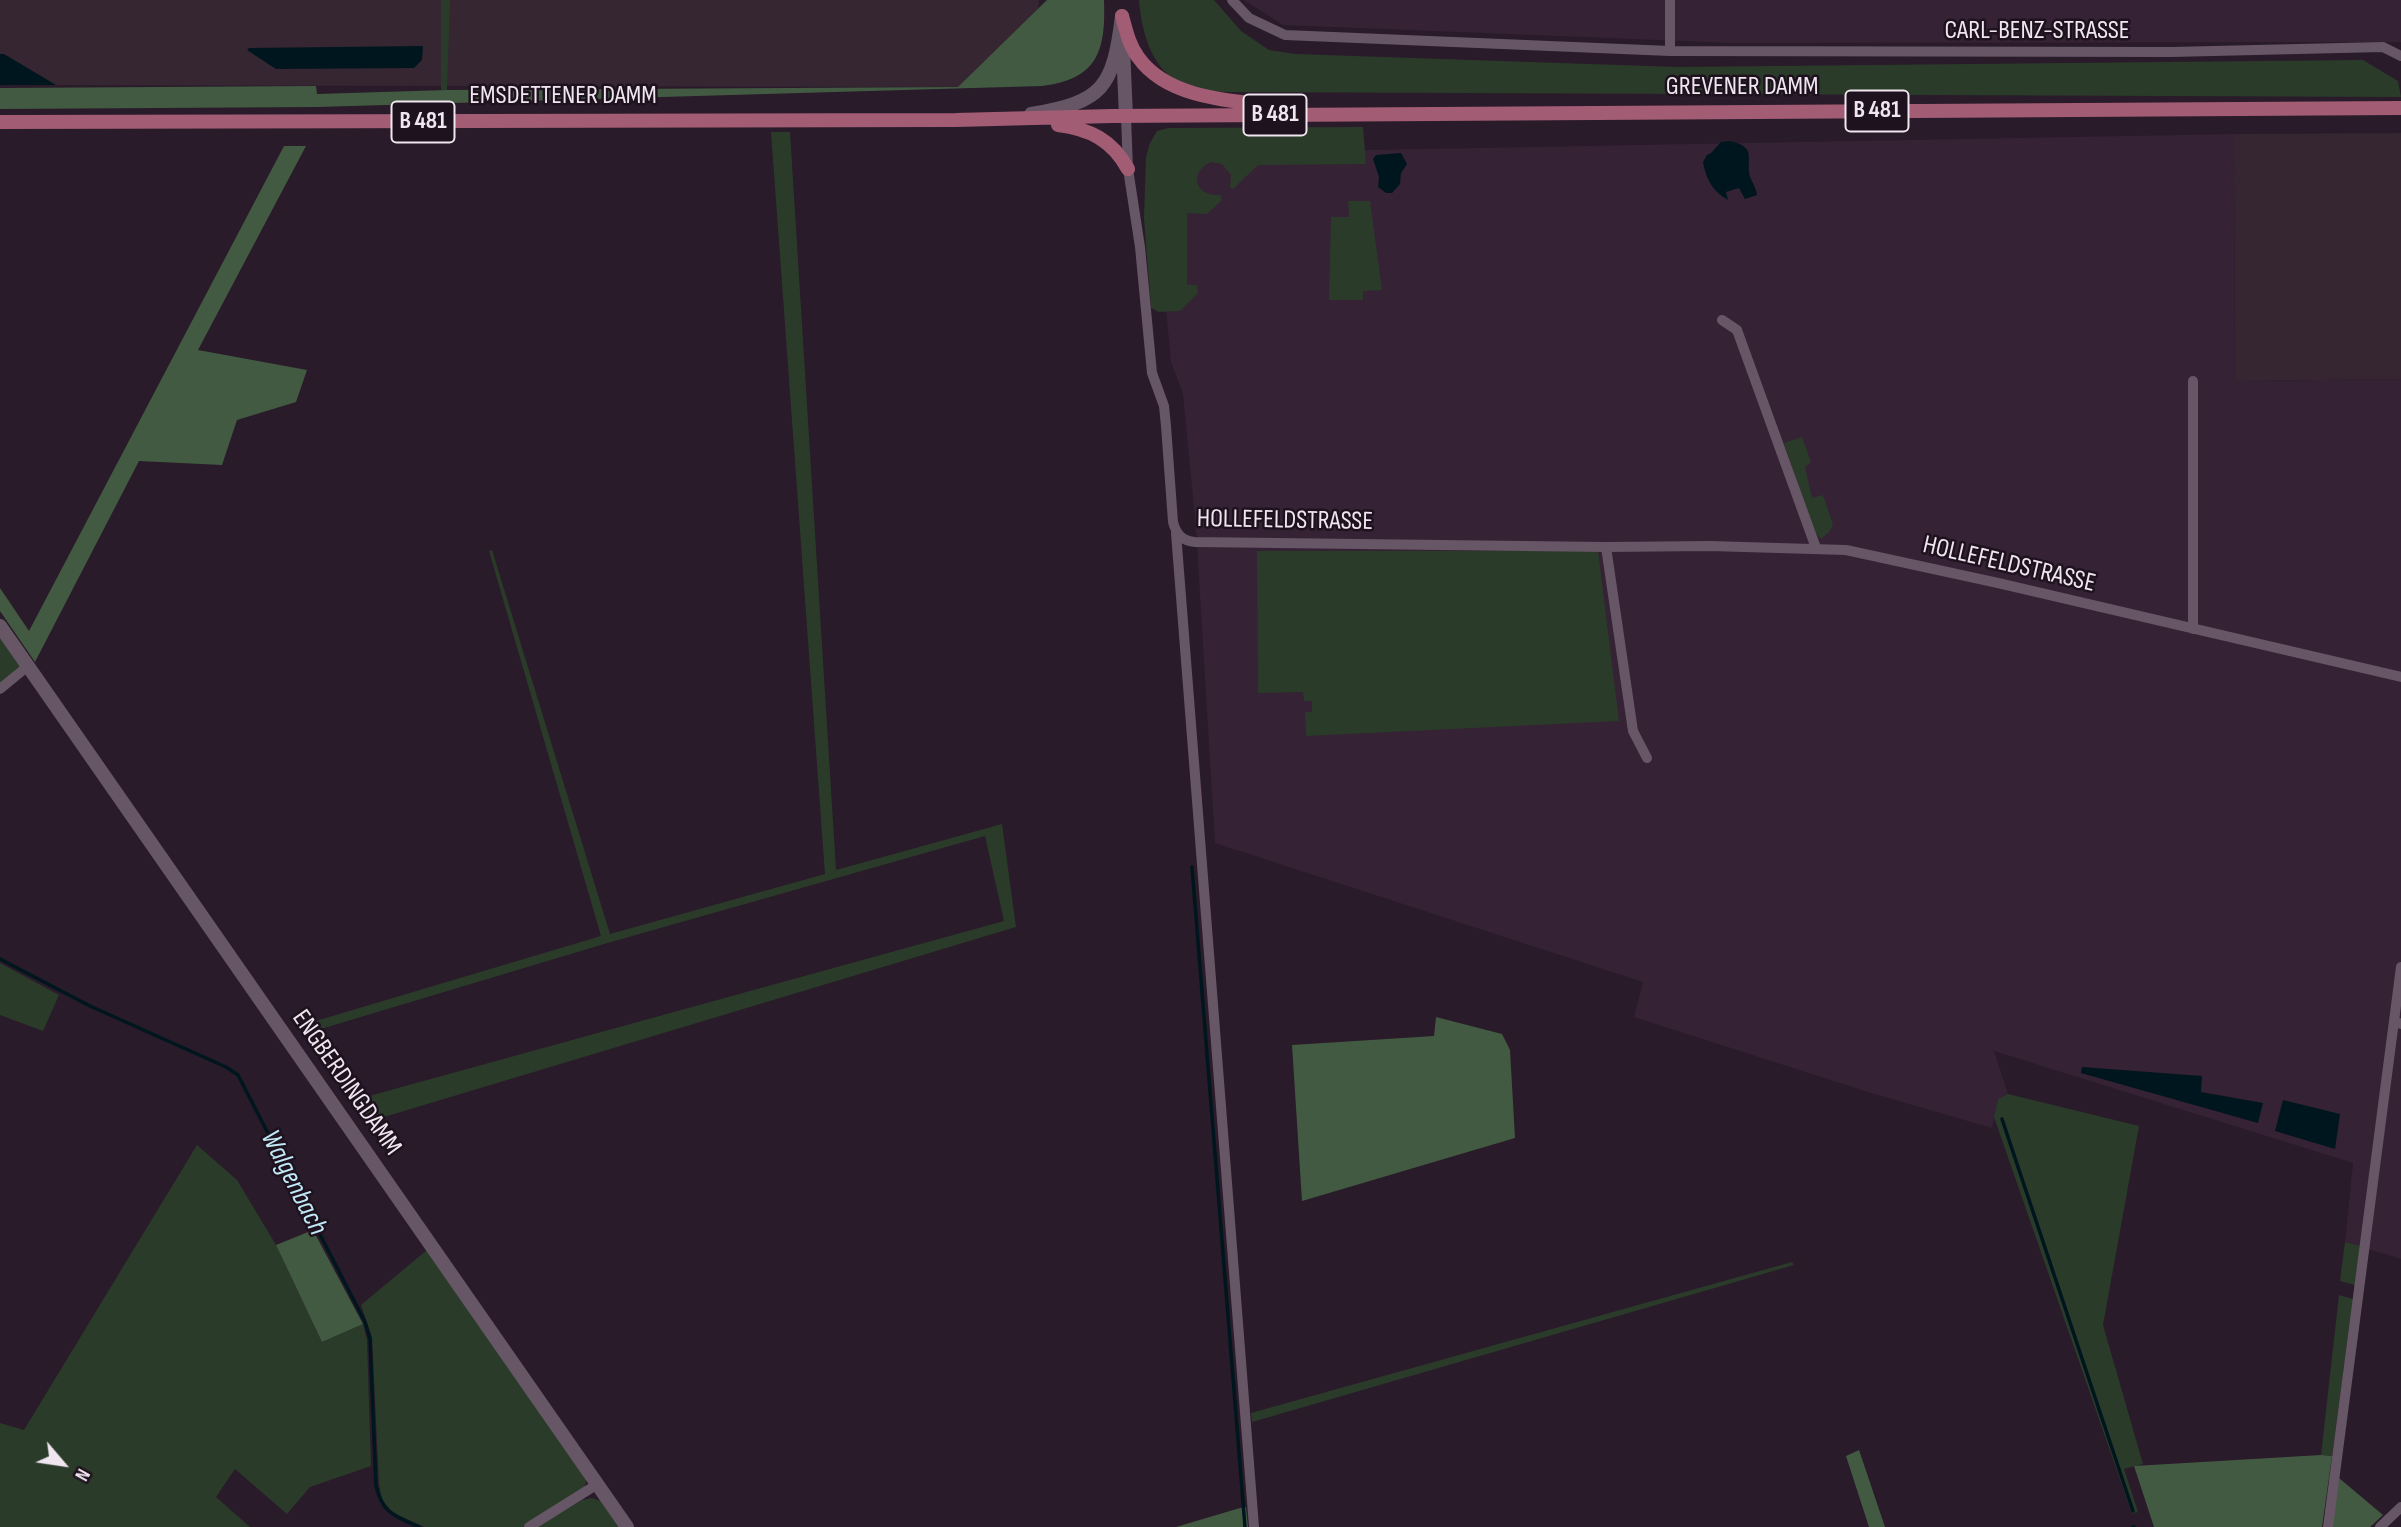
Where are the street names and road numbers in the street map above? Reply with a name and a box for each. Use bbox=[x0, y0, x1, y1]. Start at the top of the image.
street label: CARL-BENZ-STRASSE bbox=[1944, 15, 2130, 47]
street label: GREVENER DAMM bbox=[1666, 71, 1818, 103]
street label: EMSDETTENER DAMM bbox=[469, 80, 657, 112]
road number: B 481 bbox=[1846, 90, 1909, 132]
road number: B 481 bbox=[1244, 94, 1306, 135]
road number: B 481 bbox=[392, 101, 454, 142]
street label: HOLLEFELDSTRASSE bbox=[1197, 504, 1373, 538]
street label: HOLLEFELDSTRASSE bbox=[1920, 530, 2098, 600]
street label: ENGBERDINGDAMM bbox=[284, 1004, 408, 1162]

